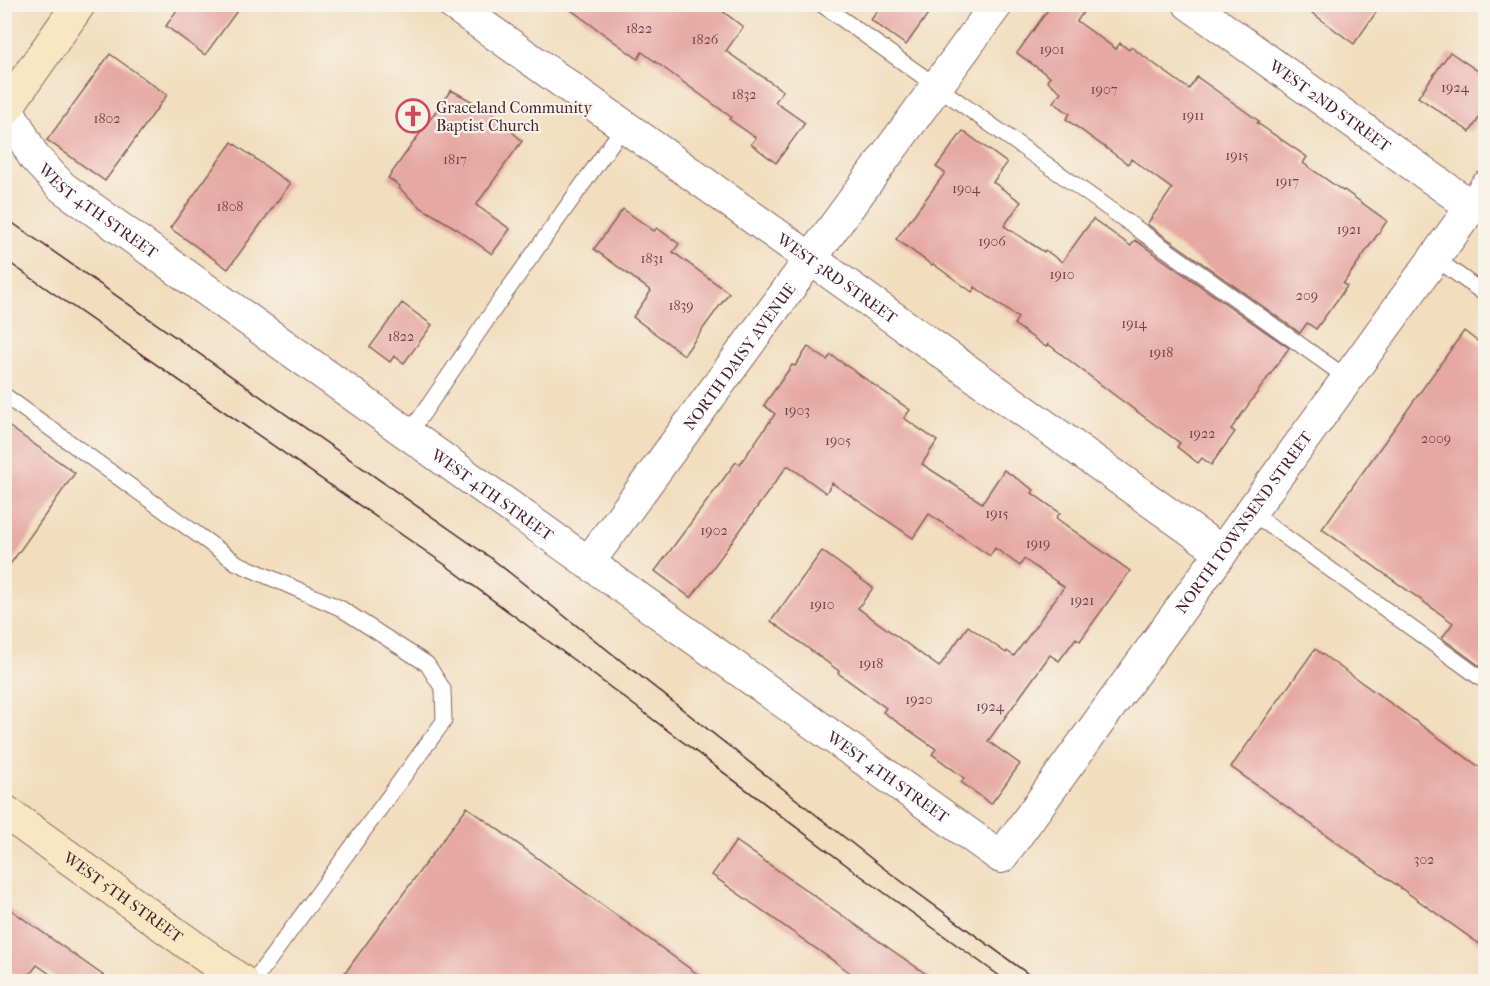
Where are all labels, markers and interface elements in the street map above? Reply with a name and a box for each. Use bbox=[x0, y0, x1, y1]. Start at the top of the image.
house number: 1822 bbox=[626, 20, 652, 37]
house number: 1826 bbox=[692, 31, 719, 48]
house number: 1901 bbox=[1040, 41, 1064, 58]
street label: WEST 2ND STREET bbox=[1265, 55, 1395, 156]
house number: 1924 bbox=[1441, 79, 1470, 96]
house number: 1907 bbox=[1091, 81, 1118, 98]
house number: 1832 bbox=[732, 86, 756, 103]
church icon: Graceland Community Baptist Church bbox=[395, 98, 431, 134]
place label: Graceland Community Baptist Church bbox=[436, 98, 593, 135]
house number: 1911 bbox=[1182, 107, 1204, 124]
house number: 1802 bbox=[94, 110, 120, 127]
house number: 1915 bbox=[1225, 147, 1249, 164]
house number: 1817 bbox=[443, 151, 467, 168]
street label: WEST 4TH STREET bbox=[34, 158, 162, 262]
house number: 1917 bbox=[1275, 173, 1299, 190]
house number: 1904 bbox=[952, 180, 981, 197]
house number: 1808 bbox=[217, 198, 243, 215]
house number: 1921 bbox=[1337, 221, 1361, 238]
street label: WEST 3RD STREET bbox=[773, 229, 901, 328]
house number: 1906 bbox=[978, 233, 1006, 250]
house number: 1831 bbox=[641, 250, 663, 267]
house number: 1910 bbox=[1050, 266, 1074, 283]
street label: NORTH DAISY AVENUE bbox=[680, 279, 800, 434]
house number: 209 bbox=[1296, 287, 1318, 304]
house number: 1839 bbox=[668, 297, 694, 314]
house number: 1914 bbox=[1121, 315, 1148, 332]
house number: 1822 bbox=[388, 328, 414, 345]
house number: 1918 bbox=[1149, 344, 1173, 361]
house number: 1903 bbox=[784, 402, 810, 419]
house number: 1922 bbox=[1189, 425, 1215, 442]
street label: NORTH TOWNSEND STREET bbox=[1172, 427, 1316, 617]
house number: 2009 bbox=[1421, 430, 1451, 447]
house number: 1905 bbox=[825, 432, 851, 449]
street label: WEST 4TH STREET bbox=[427, 444, 557, 545]
house number: 1915 bbox=[985, 505, 1009, 522]
house number: 1902 bbox=[700, 522, 728, 539]
house number: 1919 bbox=[1026, 535, 1050, 552]
house number: 1921 bbox=[1070, 592, 1094, 609]
house number: 1910 bbox=[810, 596, 834, 613]
house number: 1918 bbox=[859, 655, 883, 672]
house number: 1920 bbox=[905, 691, 933, 708]
house number: 1924 bbox=[976, 698, 1005, 715]
street label: WEST 4TH STREET bbox=[822, 726, 953, 827]
street label: WEST 5TH STREET bbox=[59, 847, 187, 947]
house number: 302 bbox=[1414, 851, 1434, 868]

